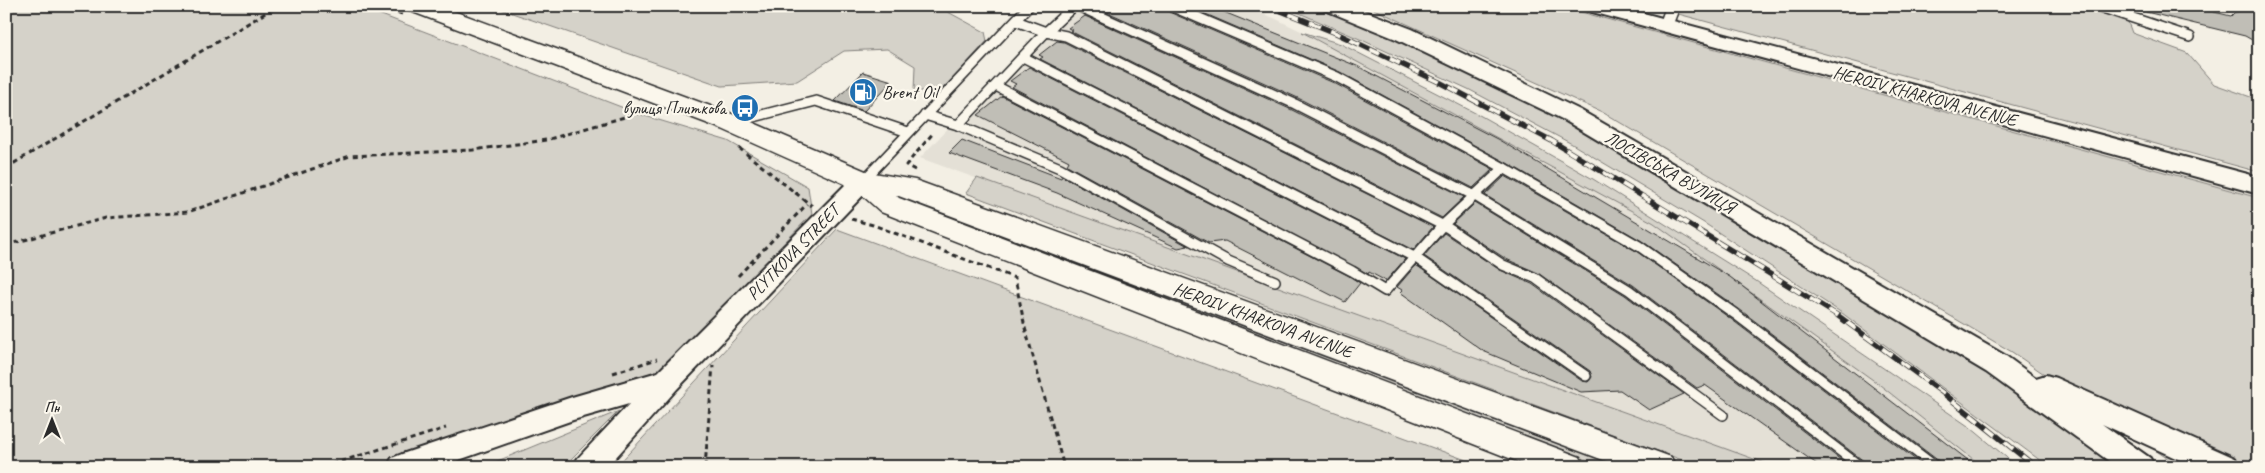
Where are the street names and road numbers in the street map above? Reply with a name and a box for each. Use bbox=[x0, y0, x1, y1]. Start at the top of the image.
street label: HEROIV KHARKOVA AVENUE bbox=[1831, 61, 2021, 132]
street label: ЛОСІВСЬКА ВУЛИЦЯ bbox=[1601, 126, 1742, 220]
street label: PLYTKOVA STREET bbox=[742, 197, 847, 304]
street label: HEROIV KHARKOVA AVENUE bbox=[1170, 277, 1358, 363]

